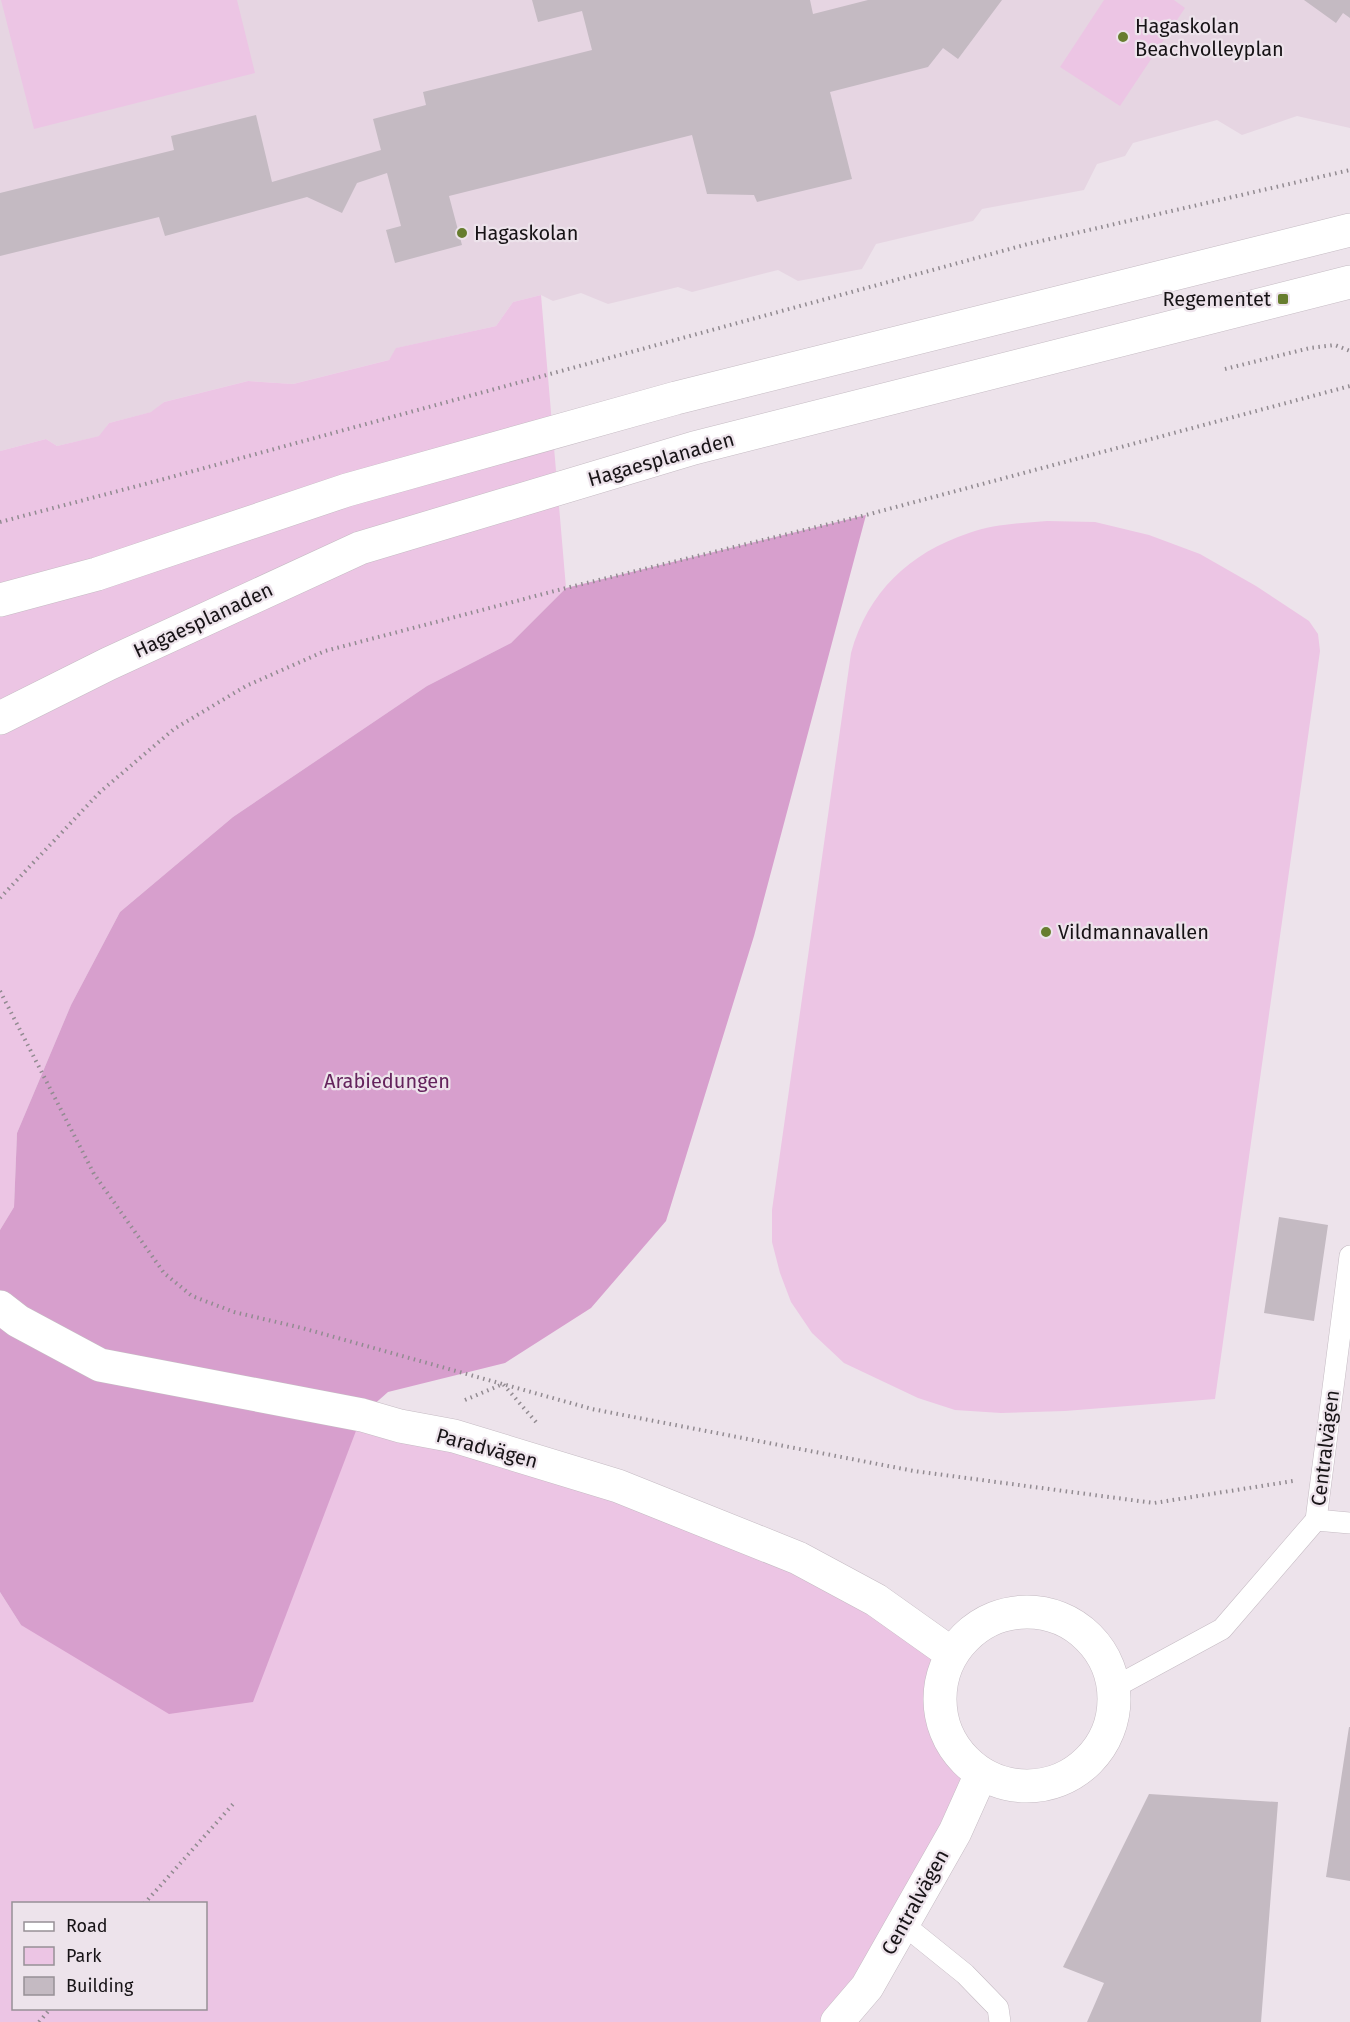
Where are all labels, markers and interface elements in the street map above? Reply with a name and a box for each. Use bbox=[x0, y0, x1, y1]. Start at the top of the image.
place label: Hagaskolan Beachvolleyplan bbox=[1135, 14, 1284, 61]
marker: Hagaskolan Beachvolleyplan bbox=[1116, 30, 1130, 44]
place label: Hagaskolan bbox=[474, 221, 578, 245]
marker: Hagaskolan bbox=[455, 226, 469, 240]
place label: Regementet bbox=[1163, 287, 1272, 311]
marker: Regementet bbox=[1276, 292, 1290, 306]
street label: Hagaesplanaden bbox=[585, 427, 737, 491]
street label: Hagaesplanaden bbox=[129, 577, 277, 663]
place label: Vildmannavallen bbox=[1058, 920, 1209, 944]
marker: Vildmannavallen bbox=[1039, 925, 1053, 939]
park label: Arabiedungen bbox=[324, 1069, 450, 1093]
street label: Centralvägen bbox=[1306, 1389, 1344, 1507]
street label: Paradvägen bbox=[434, 1423, 540, 1473]
street label: Centralvägen bbox=[876, 1845, 954, 1959]
legend bbox=[12, 1902, 207, 2010]
text: Road bbox=[66, 1915, 108, 1937]
text: Park bbox=[66, 1945, 102, 1967]
text: Building bbox=[66, 1975, 134, 1997]

